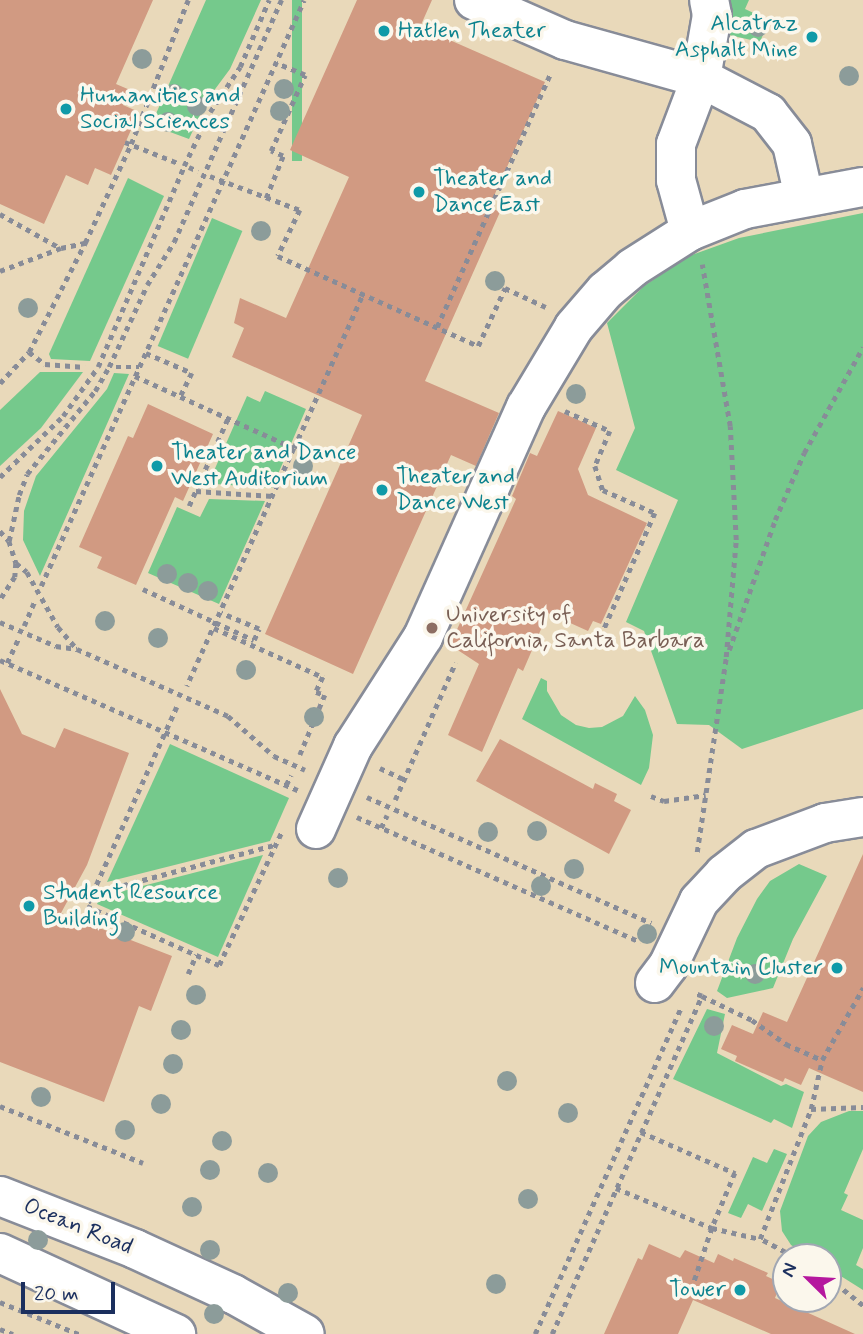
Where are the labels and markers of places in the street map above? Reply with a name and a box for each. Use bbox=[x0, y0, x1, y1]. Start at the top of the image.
place label: Alcatraz Asphalt Mine bbox=[672, 10, 798, 64]
place label: Hatlen Theater bbox=[398, 17, 542, 45]
marker: Hatlen Theater bbox=[376, 23, 392, 39]
marker: Alcatraz Asphalt Mine bbox=[804, 29, 820, 45]
place label: Humanities and Social Sciences bbox=[80, 82, 239, 136]
marker: Humanities and Social Sciences bbox=[58, 101, 74, 117]
place label: Theater and Dance East bbox=[433, 165, 550, 219]
marker: Theater and Dance East bbox=[411, 184, 427, 200]
place label: Theater and Dance West Auditorium bbox=[171, 439, 355, 493]
marker: Theater and Dance West Auditorium bbox=[149, 458, 165, 474]
place label: Theater and Dance West bbox=[396, 463, 513, 517]
marker: Theater and Dance West bbox=[374, 482, 390, 498]
place label: University of California, Santa Barbara bbox=[446, 601, 702, 655]
marker: University of California, Santa Barbara bbox=[424, 620, 440, 636]
place label: Student Resource Building bbox=[43, 879, 218, 933]
marker: Student Resource Building bbox=[21, 898, 37, 914]
place label: Mountain Cluster bbox=[655, 954, 823, 982]
marker: Mountain Cluster bbox=[829, 960, 845, 976]
place label: Tower bbox=[669, 1276, 726, 1304]
marker: Tower bbox=[732, 1282, 748, 1298]

